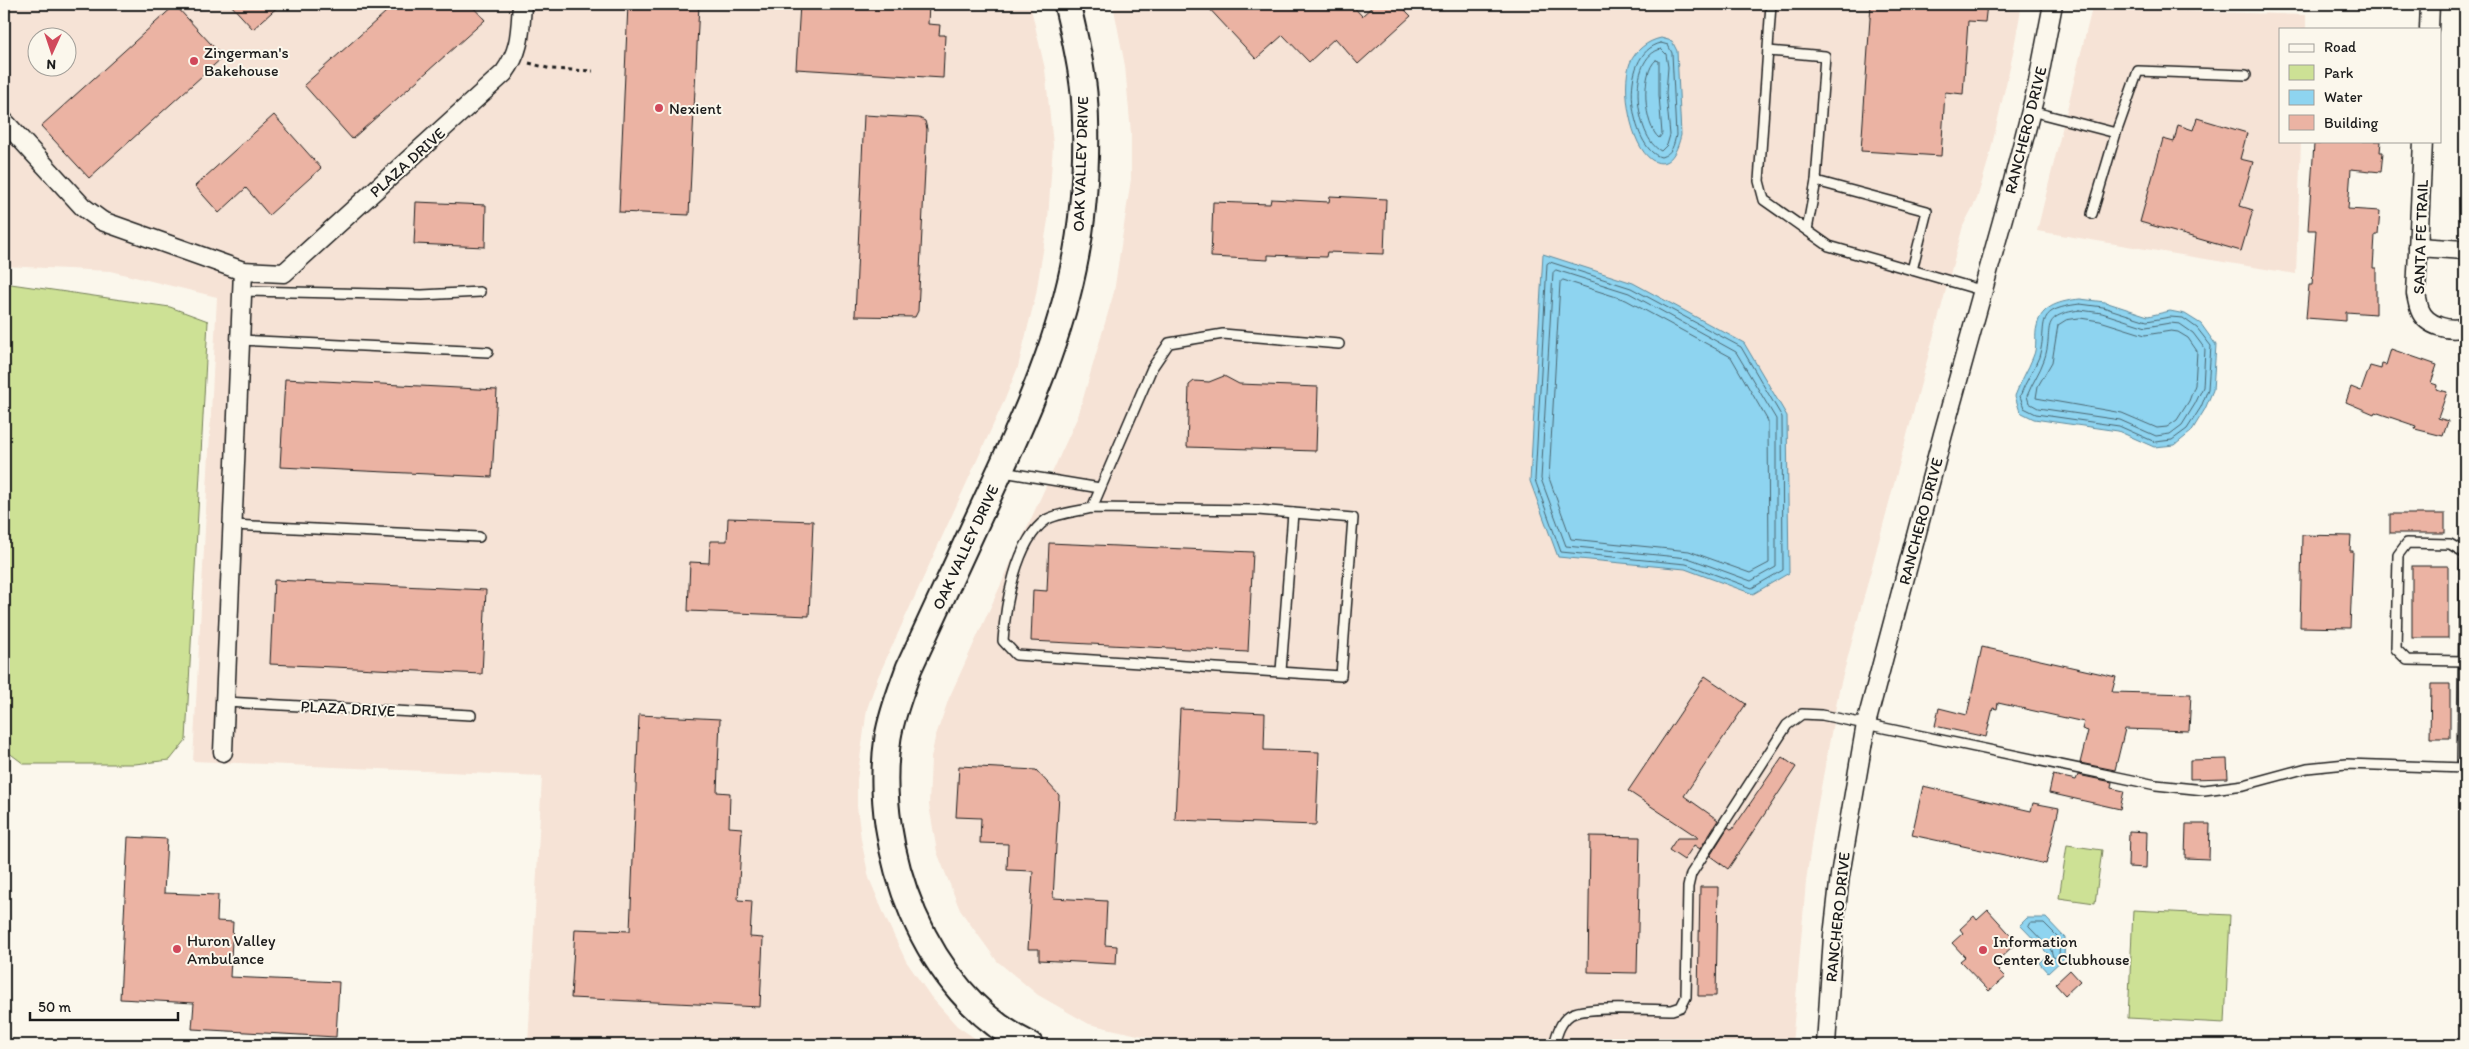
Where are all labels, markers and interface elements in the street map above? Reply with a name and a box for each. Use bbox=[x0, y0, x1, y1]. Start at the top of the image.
north arrow bbox=[28, 28, 78, 78]
legend bbox=[2279, 28, 2442, 142]
text: Road bbox=[2324, 38, 2357, 56]
place label: Zingerman's Bakehouse bbox=[204, 43, 289, 80]
marker: Zingerman's Bakehouse bbox=[188, 55, 200, 67]
text: N bbox=[46, 56, 57, 73]
street label: RANCHERO DRIVE bbox=[2000, 64, 2051, 196]
text: Park bbox=[2324, 64, 2354, 82]
text: Water bbox=[2324, 88, 2363, 106]
street label: OAK VALLEY DRIVE bbox=[1069, 96, 1092, 232]
place label: Nexient bbox=[669, 99, 722, 118]
marker: Nexient bbox=[653, 102, 665, 114]
text: Building bbox=[2324, 114, 2378, 132]
street label: PLAZA DRIVE bbox=[366, 123, 449, 201]
street label: SANTA FE TRAIL bbox=[2409, 179, 2432, 295]
street label: RANCHERO DRIVE bbox=[1894, 456, 1947, 587]
street label: OAK VALLEY DRIVE bbox=[928, 482, 1003, 613]
street label: PLAZA DRIVE bbox=[300, 697, 396, 720]
street label: RANCHERO DRIVE bbox=[1821, 851, 1854, 983]
place label: Huron Valley Ambulance bbox=[187, 931, 276, 968]
place label: Information Center & Clubhouse bbox=[1993, 932, 2130, 969]
marker: Huron Valley Ambulance bbox=[171, 943, 183, 955]
marker: Information Center & Clubhouse bbox=[1977, 944, 1989, 956]
scale bar bbox=[30, 989, 178, 1021]
text: 50 m bbox=[38, 998, 71, 1016]

